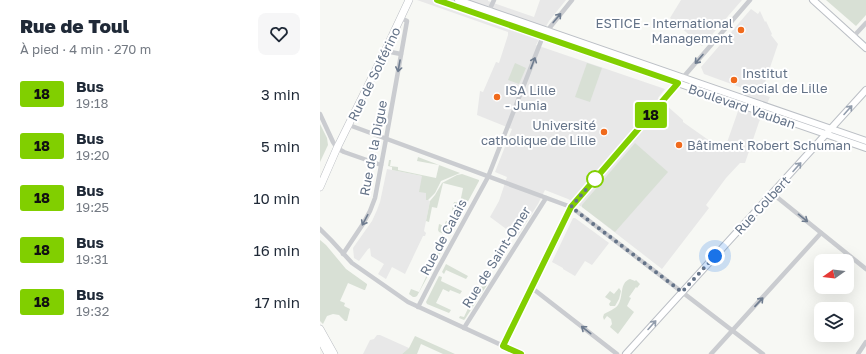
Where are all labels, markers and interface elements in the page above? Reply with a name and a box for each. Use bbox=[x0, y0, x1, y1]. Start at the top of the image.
one-way arrow bbox=[553, 12, 562, 23]
button: heart bbox=[258, 13, 300, 55]
text: Rue de Toul bbox=[20, 14, 129, 37]
place label: ESTICE - International Management bbox=[596, 15, 733, 46]
street label: Rue de Solférino bbox=[344, 24, 404, 124]
marker: ESTICE - International Management bbox=[736, 25, 746, 35]
text: À pied · 4 min · 270 m bbox=[20, 41, 151, 57]
one-way arrow bbox=[695, 53, 704, 64]
one-way arrow bbox=[530, 57, 538, 69]
one-way arrow bbox=[395, 59, 403, 72]
place label: Institut social de Lille bbox=[742, 65, 827, 96]
marker: Institut social de Lille bbox=[729, 75, 739, 85]
text: Bus bbox=[76, 77, 104, 95]
street label: Boulevard Vauban bbox=[686, 80, 798, 132]
place label: ISA Lille - Junia bbox=[505, 82, 556, 113]
text: 18 bbox=[34, 85, 50, 102]
text: 3 min bbox=[261, 85, 300, 103]
marker: ISA Lille - Junia bbox=[492, 92, 502, 102]
text: 19:18 bbox=[76, 95, 108, 111]
street label: Rue de la Digue bbox=[356, 99, 390, 197]
line badge: 18 bbox=[633, 102, 669, 128]
one-way arrow bbox=[844, 104, 853, 115]
text: 18 bbox=[643, 106, 659, 123]
place label: Université catholique de Lille bbox=[481, 117, 596, 148]
marker: Université catholique de Lille bbox=[599, 127, 609, 137]
text: Bus bbox=[76, 129, 104, 147]
text: 18 bbox=[34, 137, 50, 154]
text: 5 min bbox=[261, 137, 300, 155]
place label: Bâtiment Robert Schuman bbox=[687, 137, 851, 153]
marker: Bâtiment Robert Schuman bbox=[674, 140, 684, 150]
text: 19:20 bbox=[76, 147, 110, 163]
one-way arrow bbox=[792, 162, 801, 172]
unlabelled marker bbox=[586, 170, 604, 188]
street label: Rue Colbert bbox=[731, 172, 793, 238]
text: Bus bbox=[76, 181, 104, 199]
text: 18 bbox=[34, 189, 50, 206]
text: 10 min bbox=[253, 189, 300, 207]
street label: Rue de Calais bbox=[416, 196, 470, 278]
text: 19:25 bbox=[76, 199, 109, 215]
street label: Rue de Saint-Omer bbox=[458, 203, 534, 311]
one-way arrow bbox=[798, 213, 808, 222]
one-way arrow bbox=[361, 214, 368, 226]
text: Bus bbox=[76, 233, 104, 251]
text: 18 bbox=[34, 241, 50, 258]
text: 16 min bbox=[253, 241, 300, 259]
your location bbox=[705, 246, 725, 266]
text: 19:31 bbox=[76, 251, 108, 267]
north arrow bbox=[814, 254, 854, 294]
map controls bbox=[814, 254, 854, 342]
text: Bus bbox=[76, 285, 104, 303]
text: 18 bbox=[34, 293, 50, 310]
text: 17 min bbox=[255, 293, 300, 311]
one-way arrow bbox=[754, 297, 764, 307]
button: layers bbox=[814, 302, 854, 342]
text: 19:32 bbox=[76, 303, 109, 319]
one-way arrow bbox=[647, 320, 657, 330]
one-way arrow bbox=[580, 326, 591, 334]

